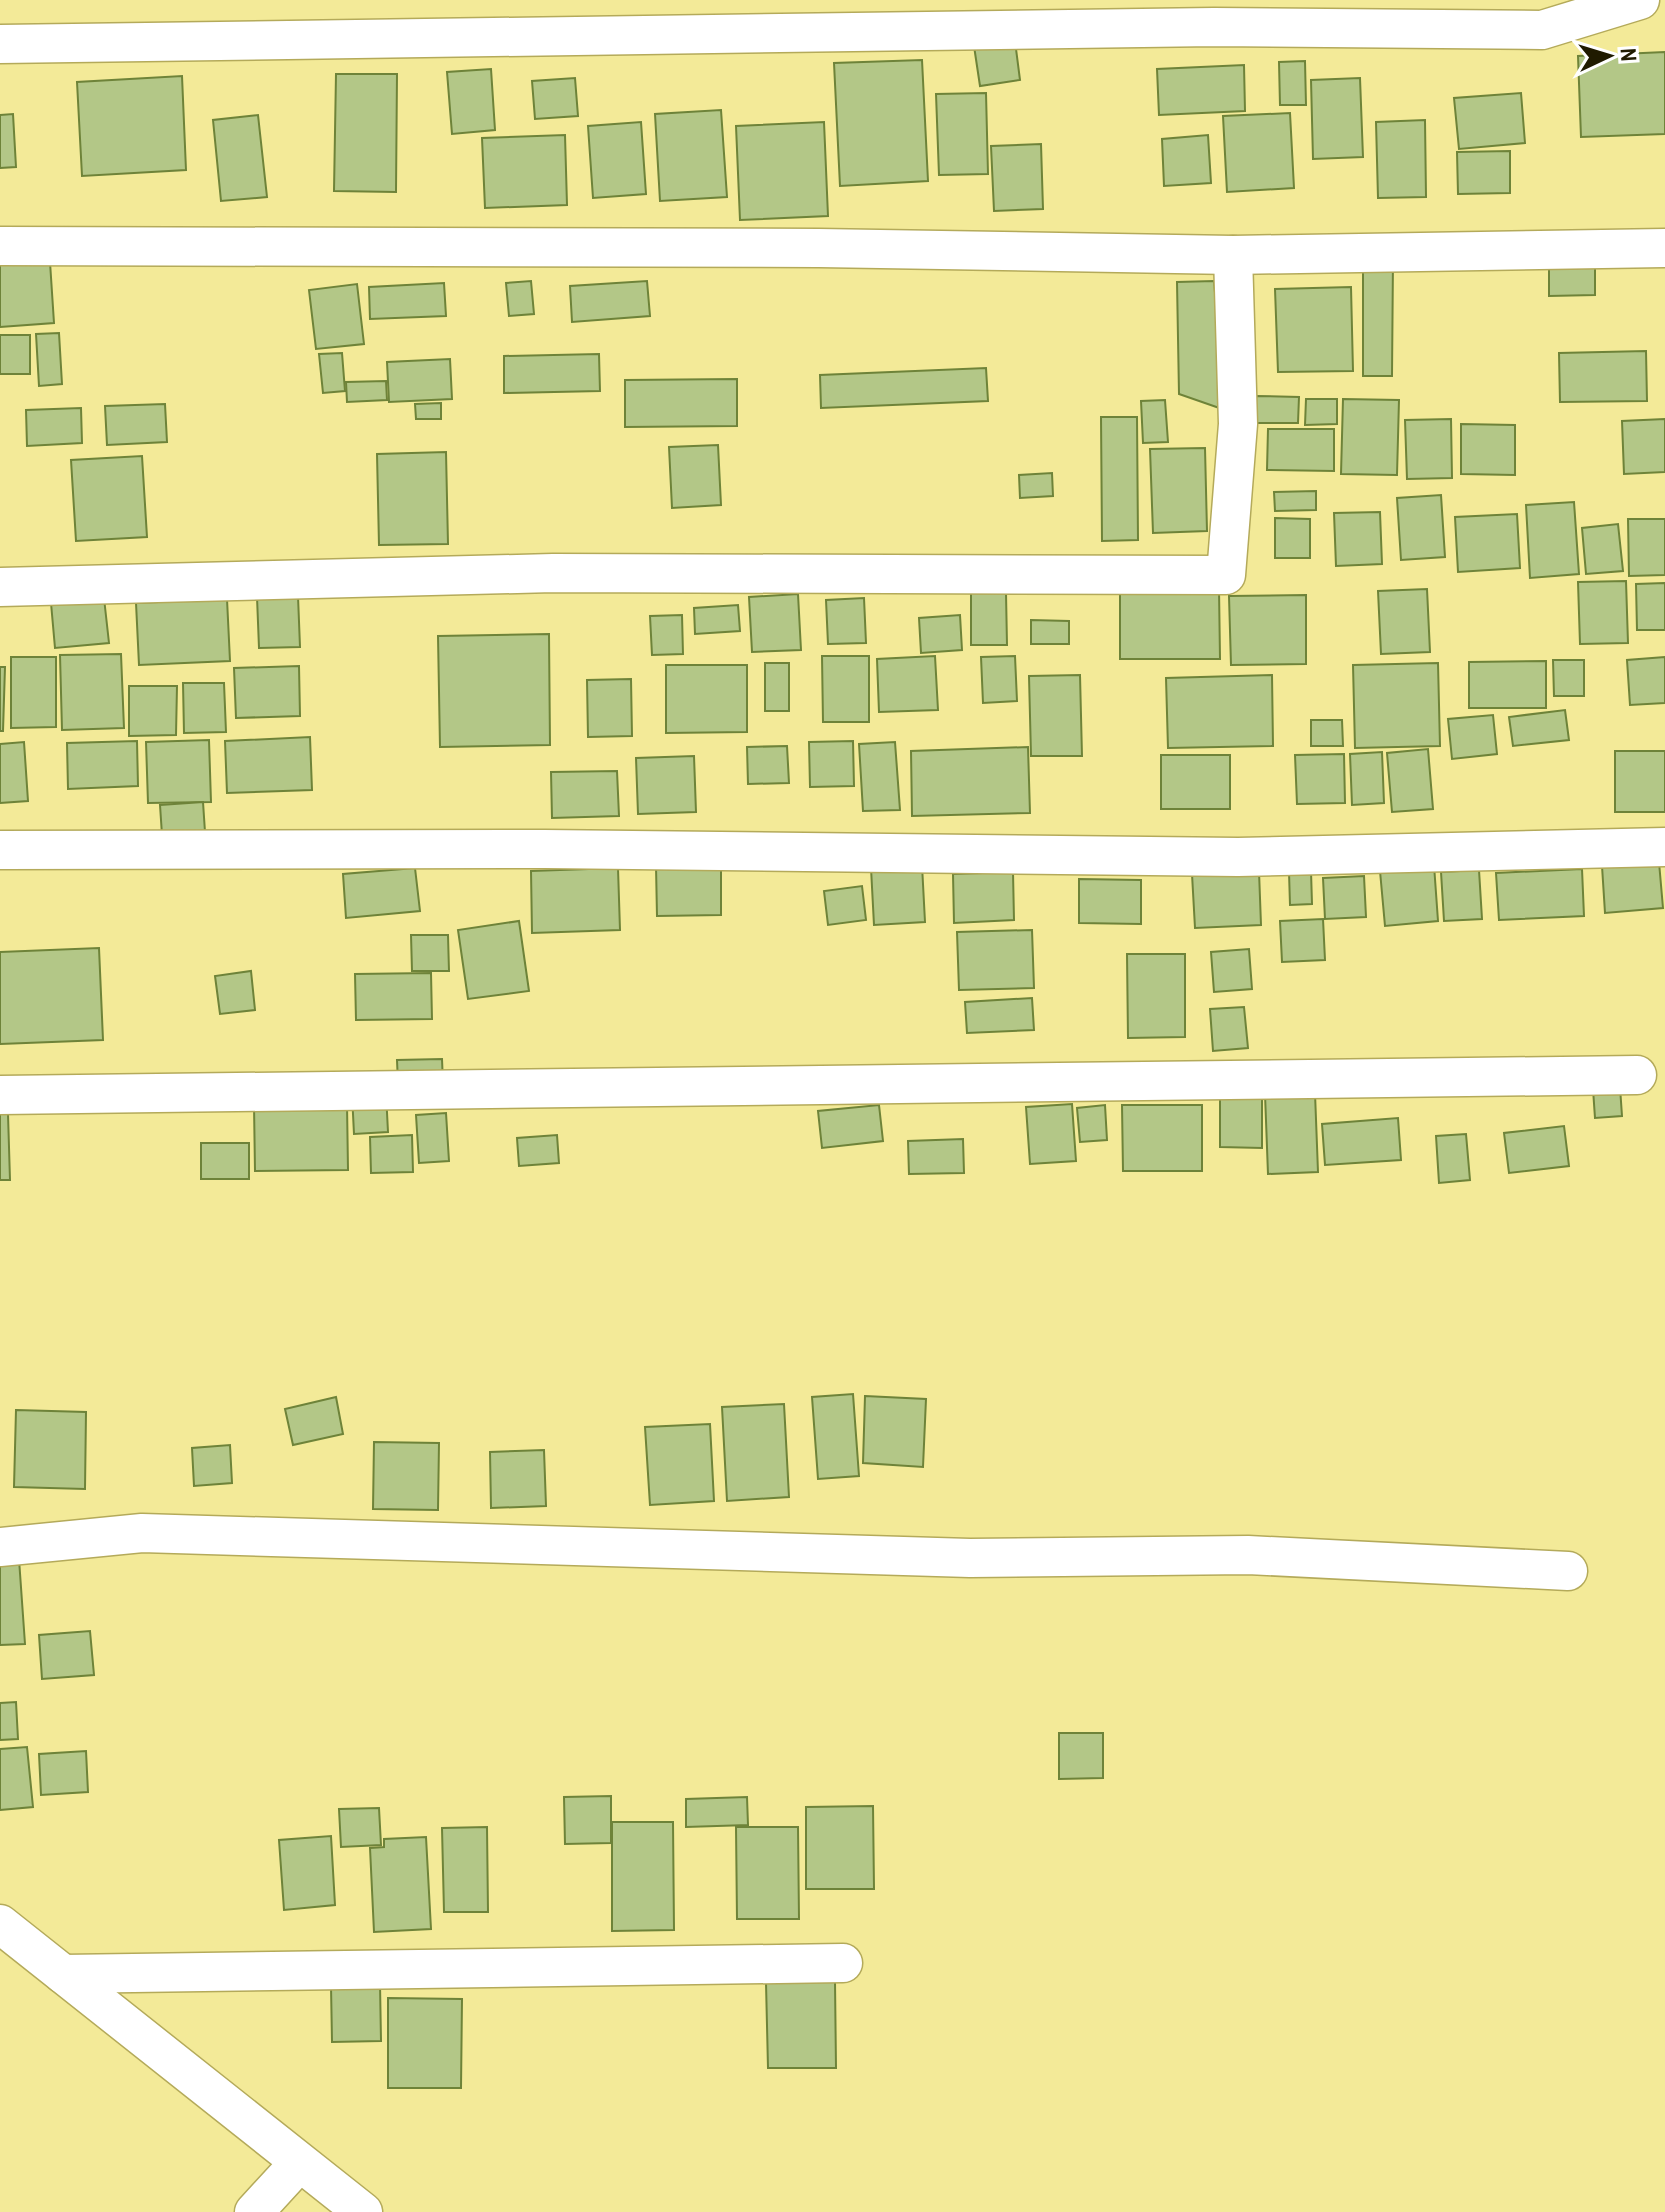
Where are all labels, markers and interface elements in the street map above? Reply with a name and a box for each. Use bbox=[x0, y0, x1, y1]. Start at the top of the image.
north arrow bbox=[1569, 16, 1649, 96]
text: N bbox=[1614, 47, 1644, 62]

